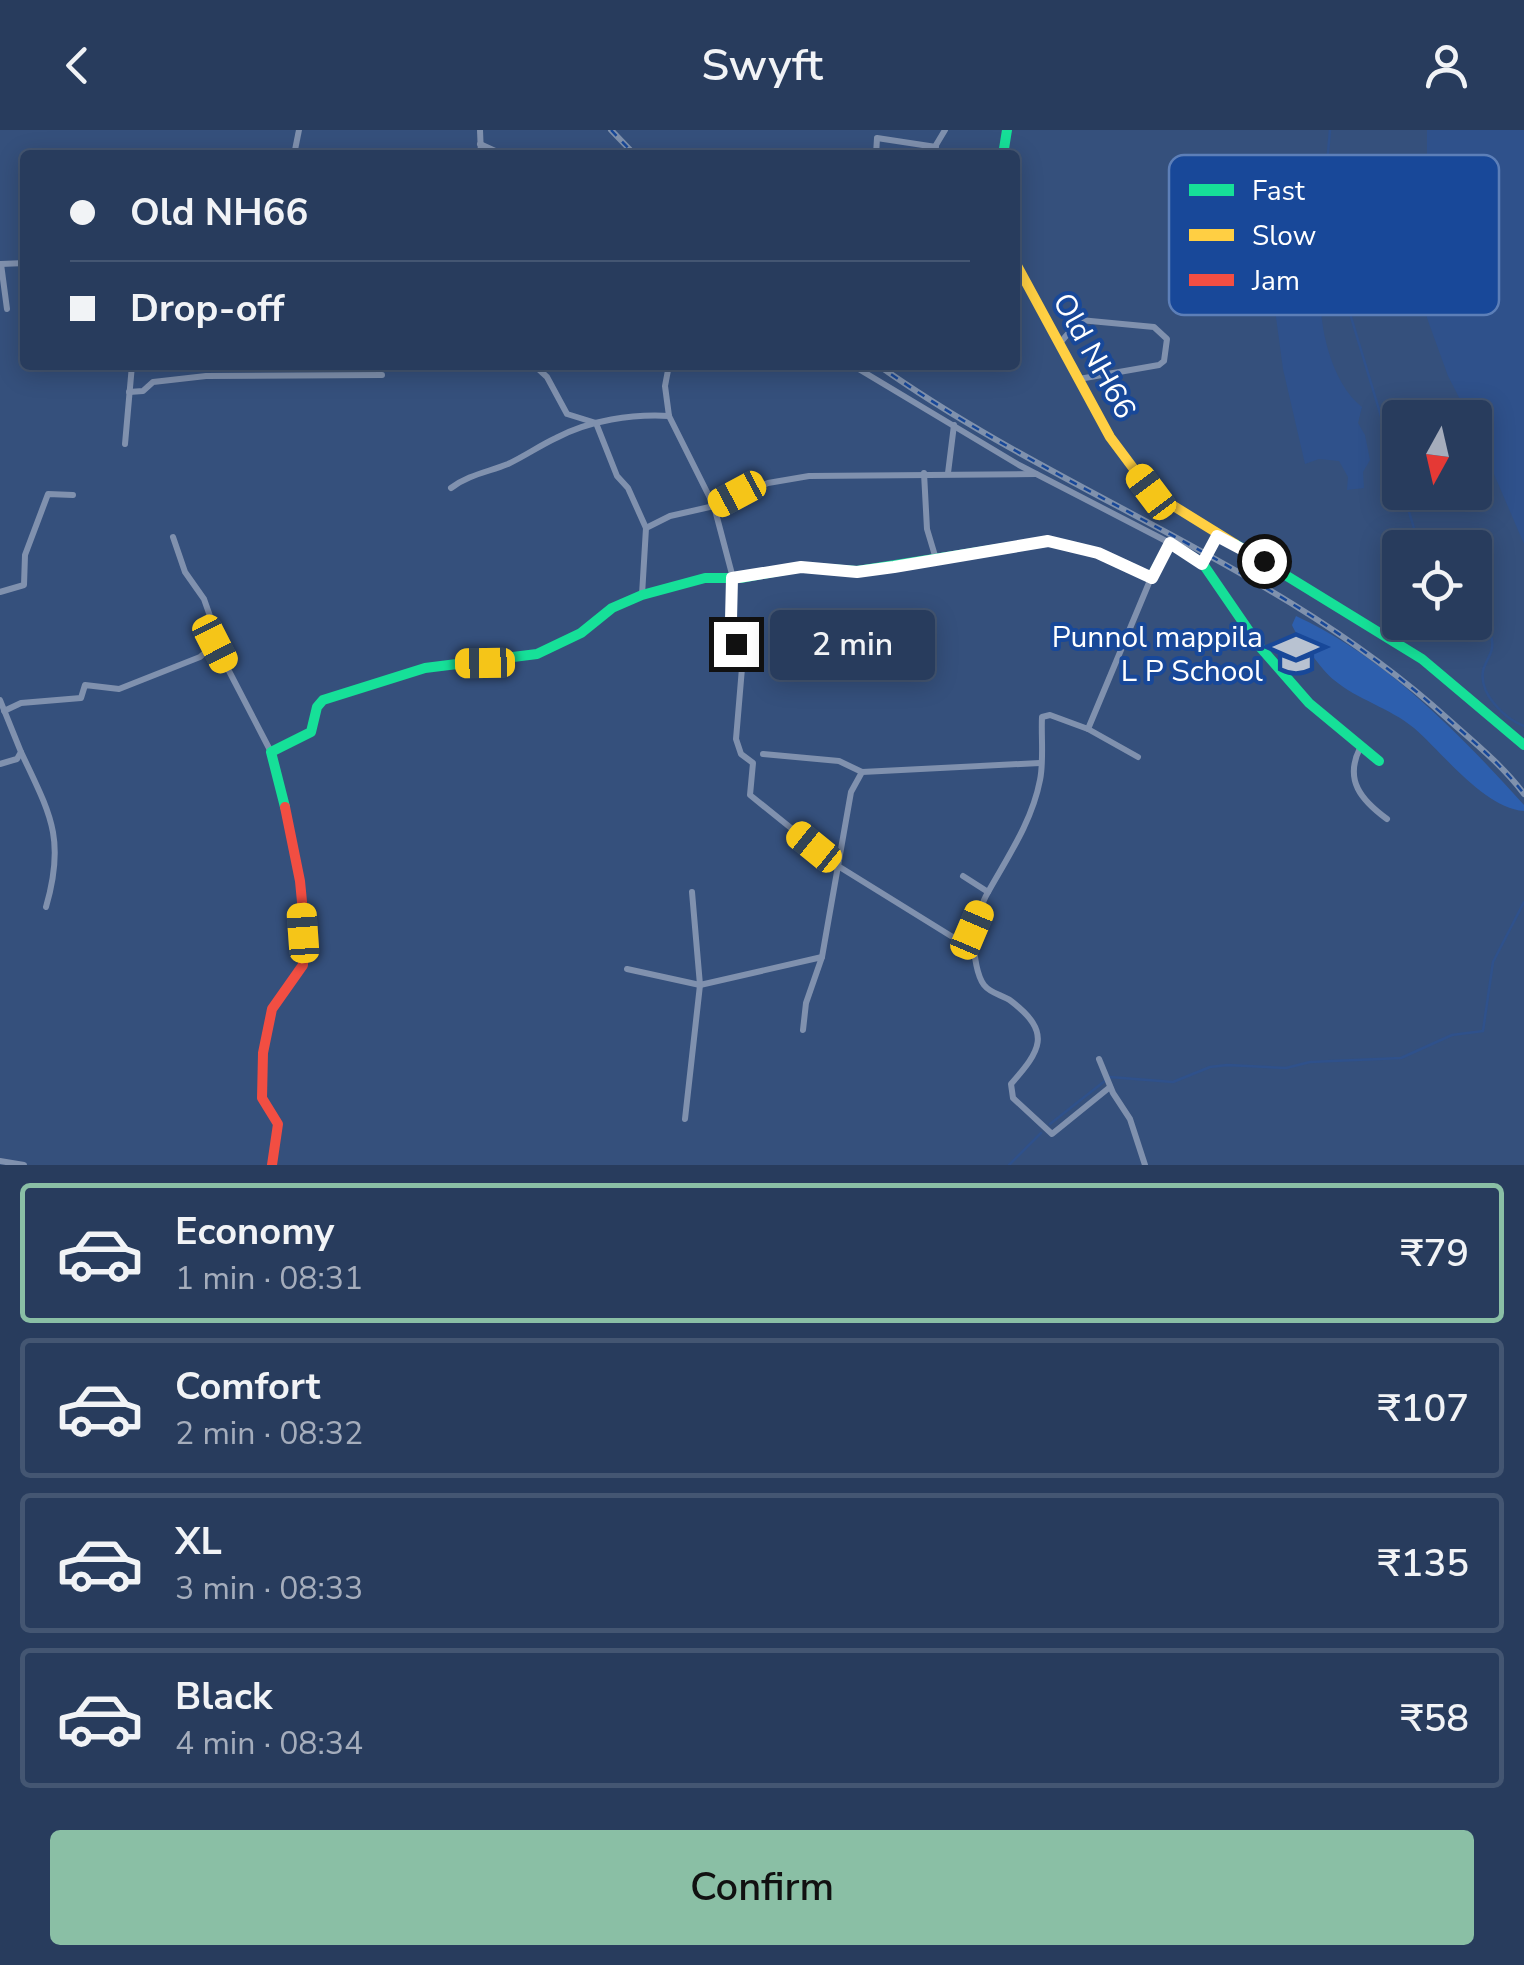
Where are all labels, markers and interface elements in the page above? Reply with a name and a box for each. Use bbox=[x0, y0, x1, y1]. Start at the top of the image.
text: Swyft bbox=[701, 35, 823, 96]
icon: back bbox=[50, 38, 105, 93]
icon: person bbox=[1419, 38, 1474, 93]
legend bbox=[1169, 155, 1499, 315]
text: Fast bbox=[1252, 172, 1305, 210]
text: Old NH66 bbox=[130, 187, 308, 238]
text: Slow bbox=[1252, 217, 1316, 255]
text: Jam bbox=[1251, 262, 1300, 300]
text: Drop-off bbox=[130, 283, 284, 334]
street label: Old NH66 bbox=[1043, 286, 1145, 426]
north arrow bbox=[1382, 400, 1492, 510]
map controls bbox=[1382, 400, 1492, 640]
car bbox=[1121, 459, 1181, 525]
car bbox=[703, 467, 771, 521]
button: locate bbox=[1382, 530, 1492, 640]
route start bbox=[1242, 539, 1287, 584]
callout: 2 min bbox=[771, 609, 936, 679]
car bbox=[188, 610, 242, 678]
place label: Punnol mappila L P School bbox=[1052, 617, 1263, 692]
route end bbox=[714, 622, 759, 667]
text: 2 min bbox=[812, 623, 893, 666]
school or university icon: Punnol mappila L P School bbox=[1272, 630, 1320, 678]
car bbox=[455, 647, 515, 679]
car bbox=[781, 816, 847, 878]
car bbox=[946, 897, 998, 963]
car bbox=[286, 902, 320, 964]
text: Economy bbox=[175, 1206, 334, 1257]
icon: car bbox=[55, 1208, 145, 1298]
text: ₹79 bbox=[1401, 1228, 1469, 1279]
text: 1 min · 08:31 bbox=[175, 1257, 363, 1300]
text: Comfort bbox=[175, 1361, 320, 1412]
icon: car bbox=[55, 1363, 145, 1453]
text: ₹107 bbox=[1378, 1383, 1469, 1434]
text: 2 min · 08:32 bbox=[175, 1412, 363, 1455]
text: XL bbox=[175, 1516, 222, 1567]
icon: car bbox=[55, 1518, 145, 1608]
text: ₹135 bbox=[1378, 1538, 1469, 1589]
text: 3 min · 08:33 bbox=[175, 1567, 363, 1610]
text: Black bbox=[175, 1671, 272, 1722]
icon: car bbox=[55, 1673, 145, 1763]
text: ₹58 bbox=[1401, 1693, 1469, 1744]
text: 4 min · 08:34 bbox=[175, 1722, 363, 1765]
button: Confirm bbox=[50, 1830, 1474, 1945]

